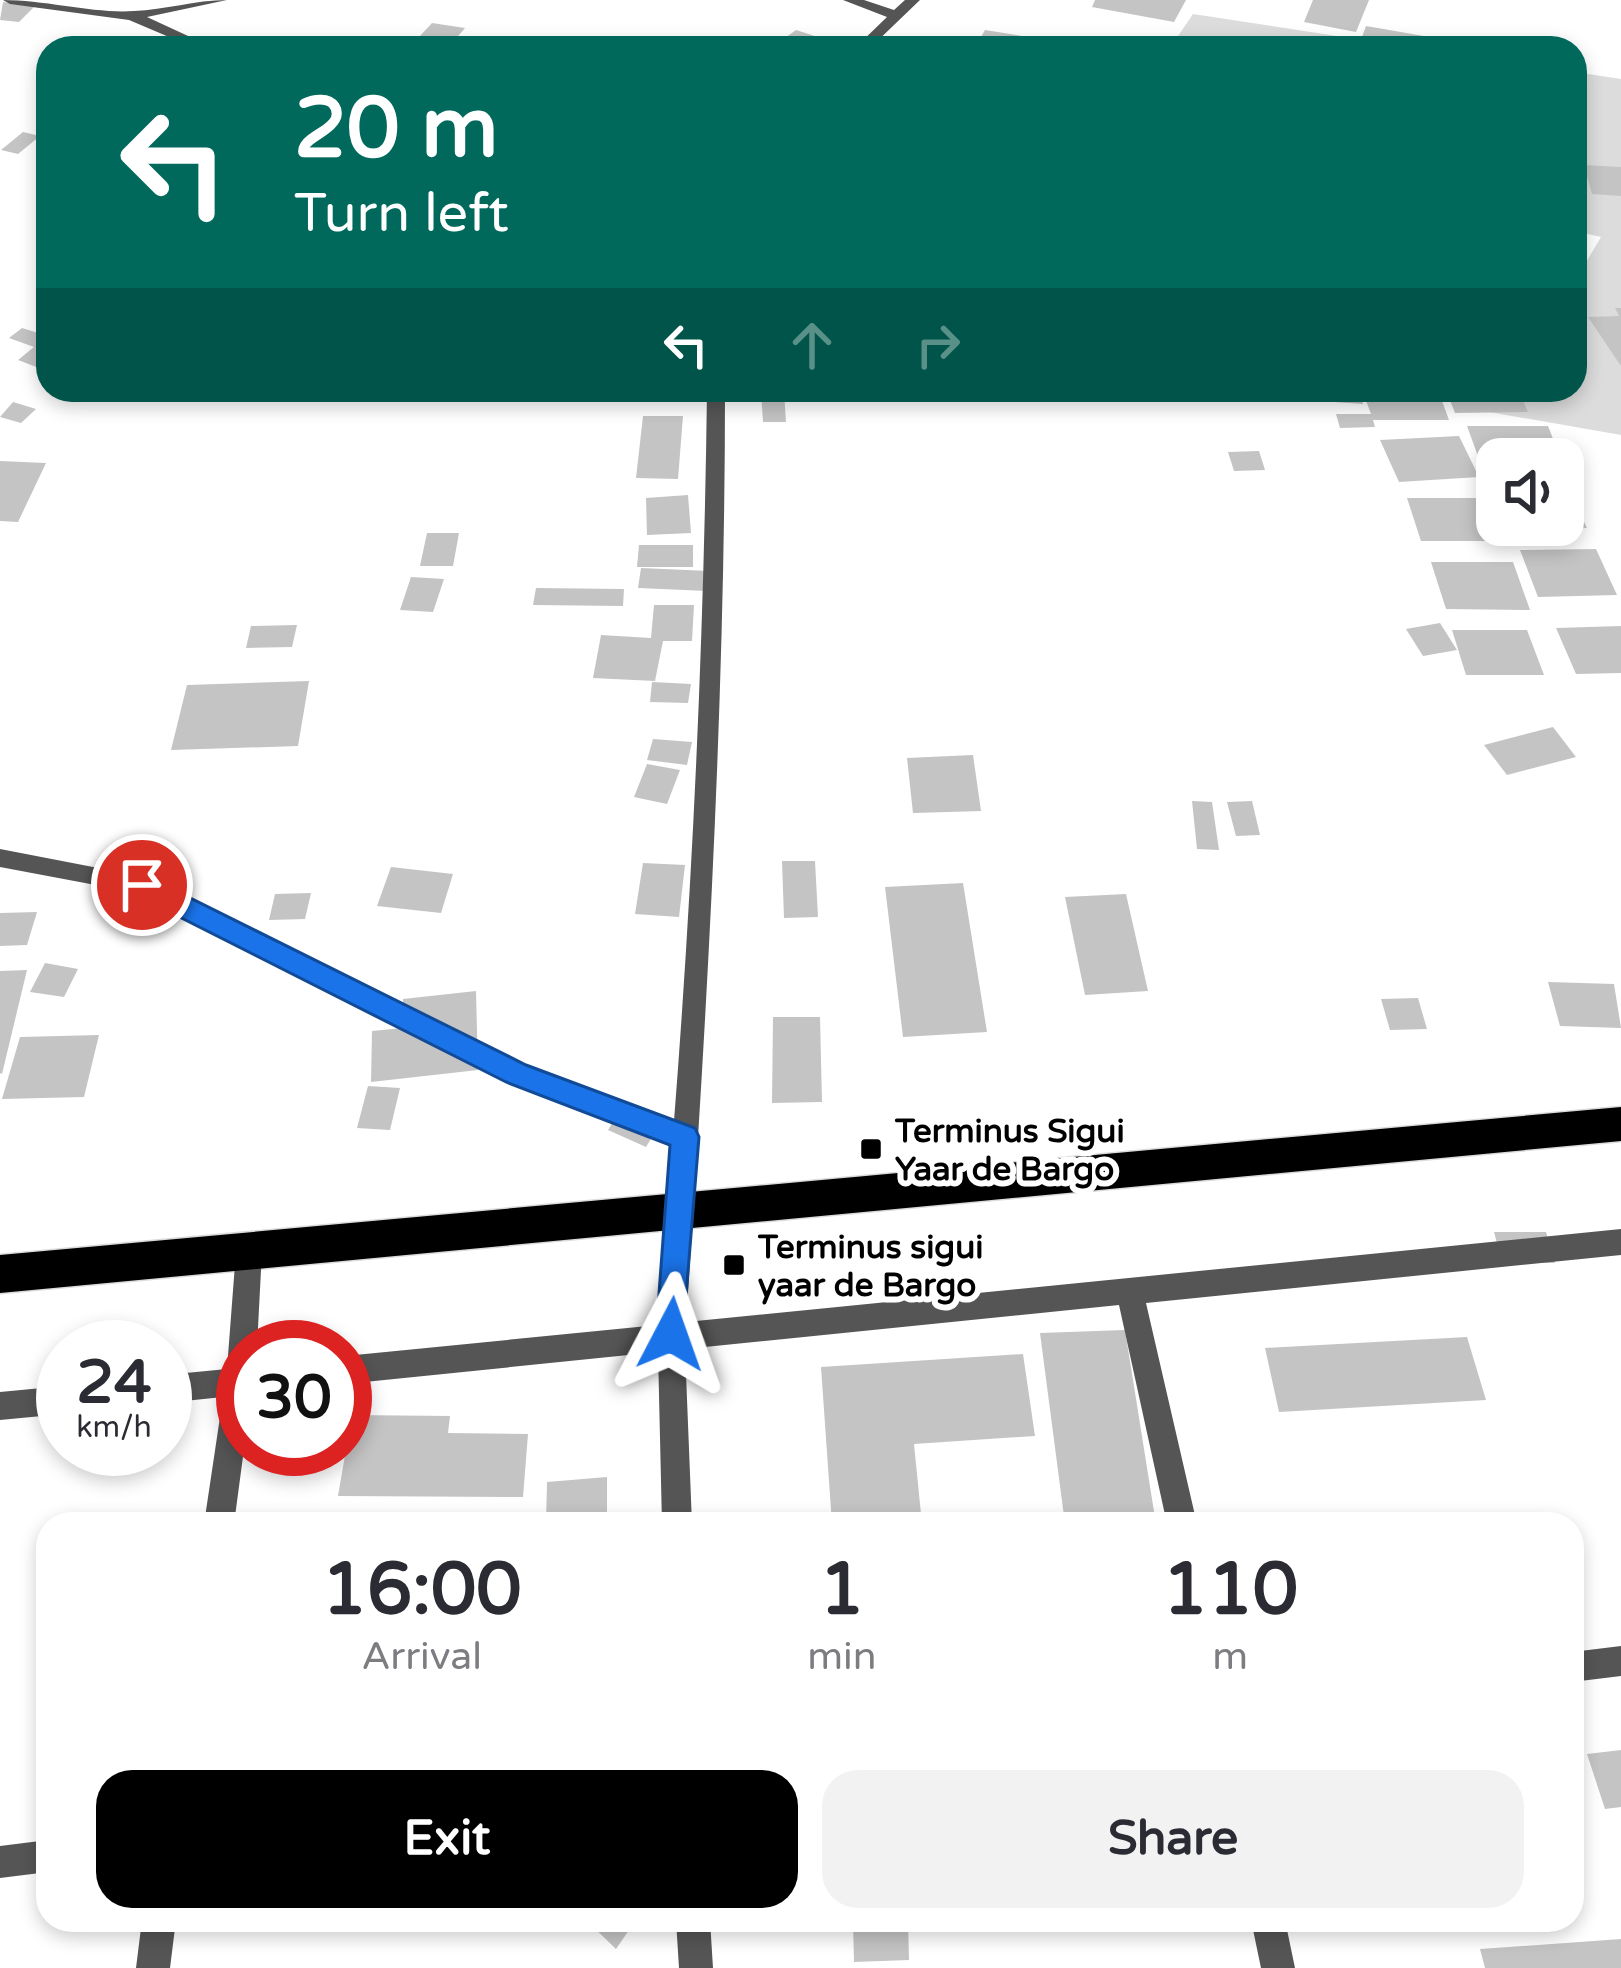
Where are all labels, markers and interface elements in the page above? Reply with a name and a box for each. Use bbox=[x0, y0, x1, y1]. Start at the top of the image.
text: 20 m bbox=[294, 79, 498, 180]
icon: left bbox=[96, 84, 252, 240]
text: Turn left bbox=[294, 181, 509, 246]
icon: left bbox=[653, 312, 719, 378]
icon: ahead bbox=[779, 312, 845, 378]
icon: right bbox=[905, 312, 971, 378]
map controls bbox=[1476, 438, 1584, 546]
button: sound bbox=[1476, 438, 1584, 546]
pin bbox=[91, 834, 193, 936]
icon: arrive bbox=[109, 852, 175, 918]
place label: Terminus Sigui Yaar de Bargo bbox=[894, 1112, 1125, 1189]
marker: Terminus Sigui Yaar de Bargo bbox=[858, 1136, 884, 1162]
place label: Terminus sigui yaar de Bargo bbox=[757, 1228, 984, 1305]
marker: Terminus sigui yaar de Bargo bbox=[721, 1252, 747, 1278]
position arrow bbox=[608, 1271, 734, 1397]
speed limit sign: 30 bbox=[216, 1320, 372, 1476]
text: 24 bbox=[76, 1347, 152, 1419]
text: km/h bbox=[76, 1409, 152, 1446]
text: 16:00 bbox=[322, 1547, 521, 1634]
text: 1 bbox=[819, 1547, 865, 1634]
text: 110 bbox=[1162, 1547, 1298, 1634]
text: Arrival bbox=[361, 1633, 482, 1680]
text: min bbox=[807, 1633, 877, 1680]
text: m bbox=[1212, 1633, 1248, 1680]
button: Exit bbox=[96, 1770, 798, 1908]
button: Share bbox=[822, 1770, 1524, 1908]

